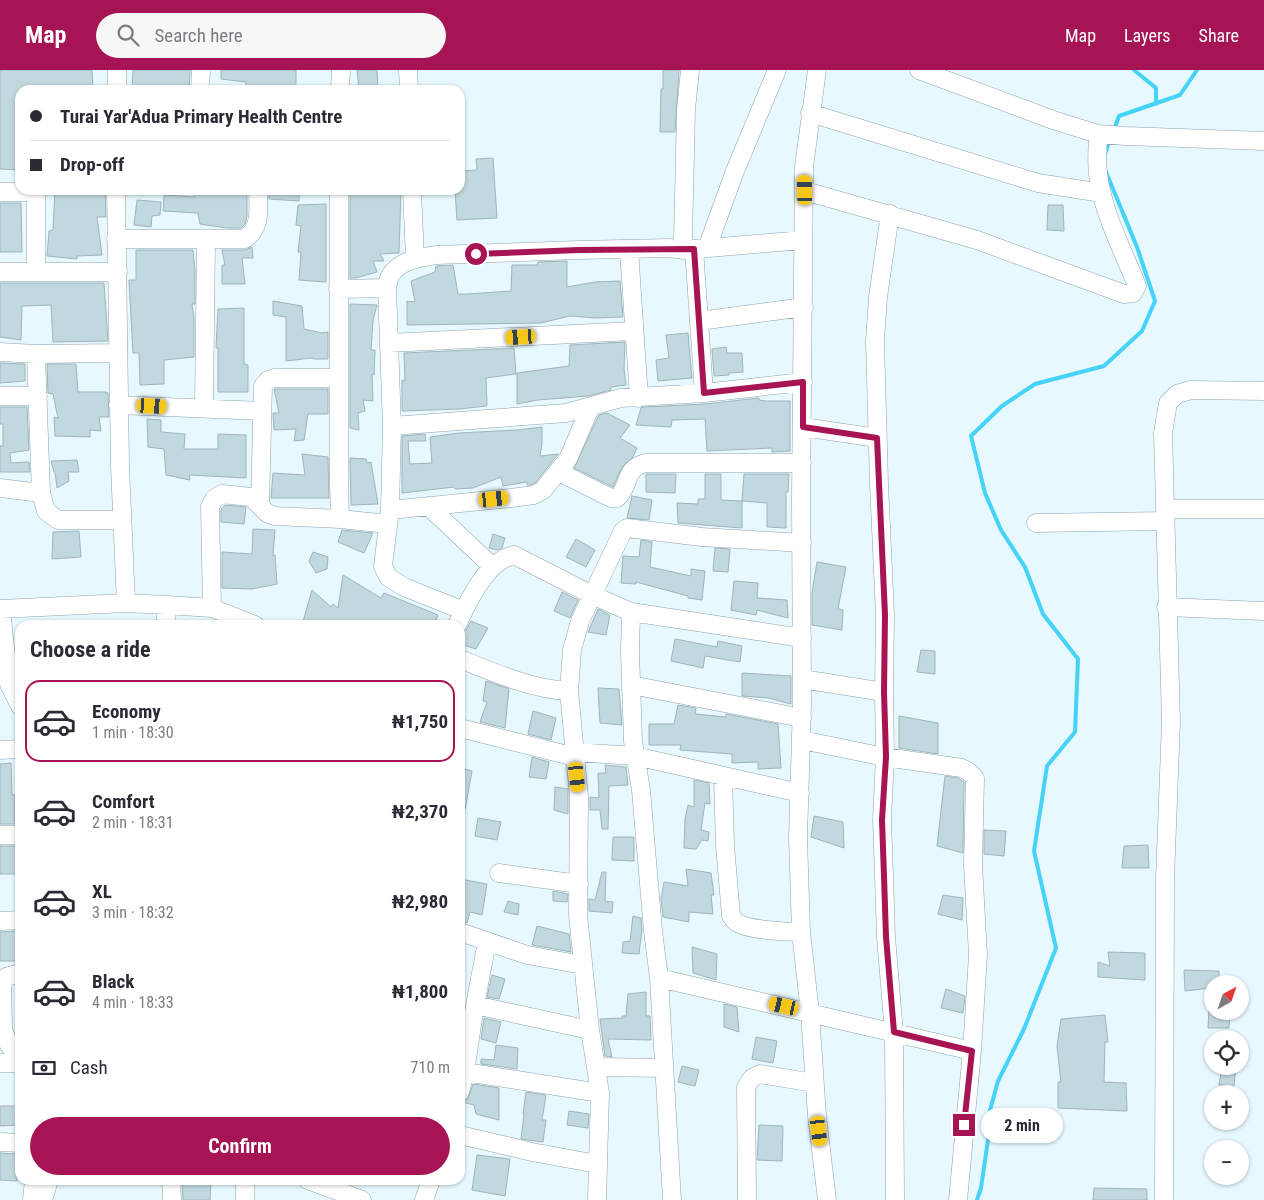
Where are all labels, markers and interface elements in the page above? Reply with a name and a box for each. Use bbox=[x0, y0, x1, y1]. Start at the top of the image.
search box bbox=[96, 13, 446, 58]
text: Map bbox=[25, 21, 66, 49]
icon: search bbox=[114, 21, 142, 49]
text: Search here bbox=[154, 24, 243, 47]
text: Map bbox=[1065, 25, 1096, 46]
text: Layers bbox=[1124, 25, 1171, 46]
text: Share bbox=[1199, 25, 1239, 46]
text: Turai Yar'Adua Primary Health Centre bbox=[60, 105, 342, 128]
text: Drop-off bbox=[60, 153, 124, 176]
car bbox=[797, 175, 812, 205]
route start bbox=[465, 243, 487, 265]
car bbox=[505, 329, 536, 345]
car bbox=[136, 398, 167, 414]
car bbox=[478, 490, 509, 508]
text: Choose a ride bbox=[30, 637, 151, 662]
icon: car bbox=[32, 699, 77, 744]
text: Economy bbox=[92, 700, 161, 723]
text: ₦1,750 bbox=[391, 710, 448, 733]
text: 1 min · 18:30 bbox=[92, 723, 174, 742]
car bbox=[567, 761, 586, 793]
icon: car bbox=[32, 789, 77, 834]
text: Comfort bbox=[92, 790, 155, 813]
text: ₦2,370 bbox=[391, 800, 448, 823]
text: 2 min · 18:31 bbox=[92, 813, 174, 832]
icon: car bbox=[32, 879, 77, 924]
text: XL bbox=[92, 880, 112, 903]
text: ₦2,980 bbox=[391, 890, 448, 913]
text: 3 min · 18:32 bbox=[92, 903, 174, 922]
icon: car bbox=[32, 969, 77, 1014]
text: Black bbox=[92, 970, 134, 993]
north arrow bbox=[1204, 975, 1249, 1020]
map controls bbox=[1204, 975, 1249, 1185]
text: ₦1,800 bbox=[391, 980, 448, 1003]
text: 4 min · 18:33 bbox=[92, 993, 174, 1012]
car bbox=[767, 995, 800, 1017]
button: locate bbox=[1204, 1030, 1249, 1075]
icon: cash bbox=[30, 1054, 58, 1082]
text: Cash bbox=[70, 1056, 108, 1079]
text: 710 m bbox=[411, 1058, 450, 1077]
button: + bbox=[1204, 1085, 1249, 1130]
callout: 2 min bbox=[982, 1108, 1064, 1142]
route end bbox=[953, 1114, 975, 1136]
car bbox=[809, 1115, 828, 1147]
text: 2 min bbox=[1004, 1116, 1040, 1135]
button: Confirm bbox=[30, 1117, 450, 1175]
button: − bbox=[1204, 1140, 1249, 1185]

